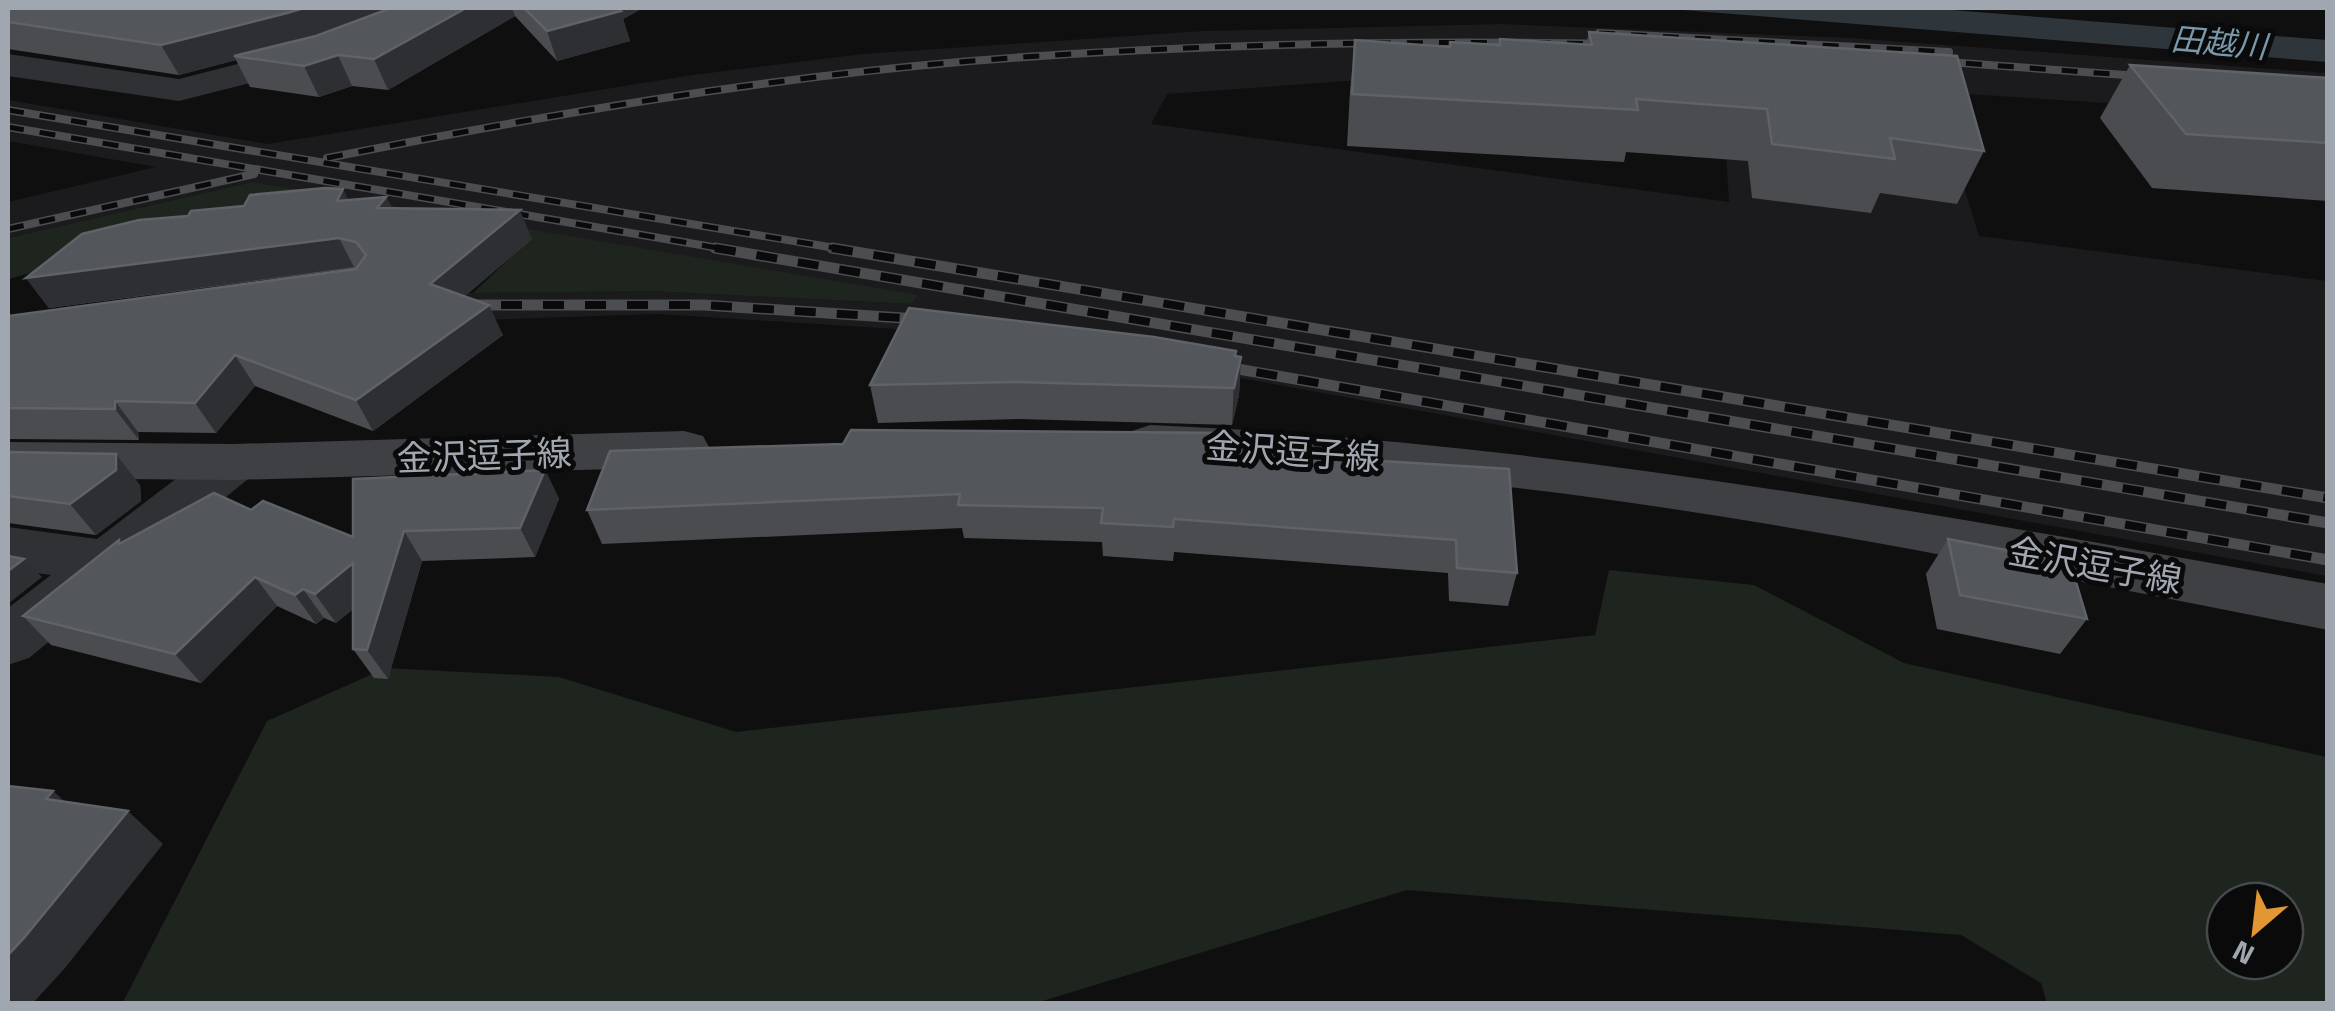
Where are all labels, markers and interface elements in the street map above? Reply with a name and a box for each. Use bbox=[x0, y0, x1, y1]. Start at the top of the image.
water label: 田越川 bbox=[2169, 14, 2272, 70]
street label: 金沢逗子線 bbox=[1204, 418, 1382, 484]
street label: 金沢逗子線 bbox=[396, 425, 572, 485]
street label: 金沢逗子線 bbox=[2004, 523, 2186, 607]
north arrow bbox=[2205, 881, 2305, 981]
text: N bbox=[2224, 930, 2262, 977]

